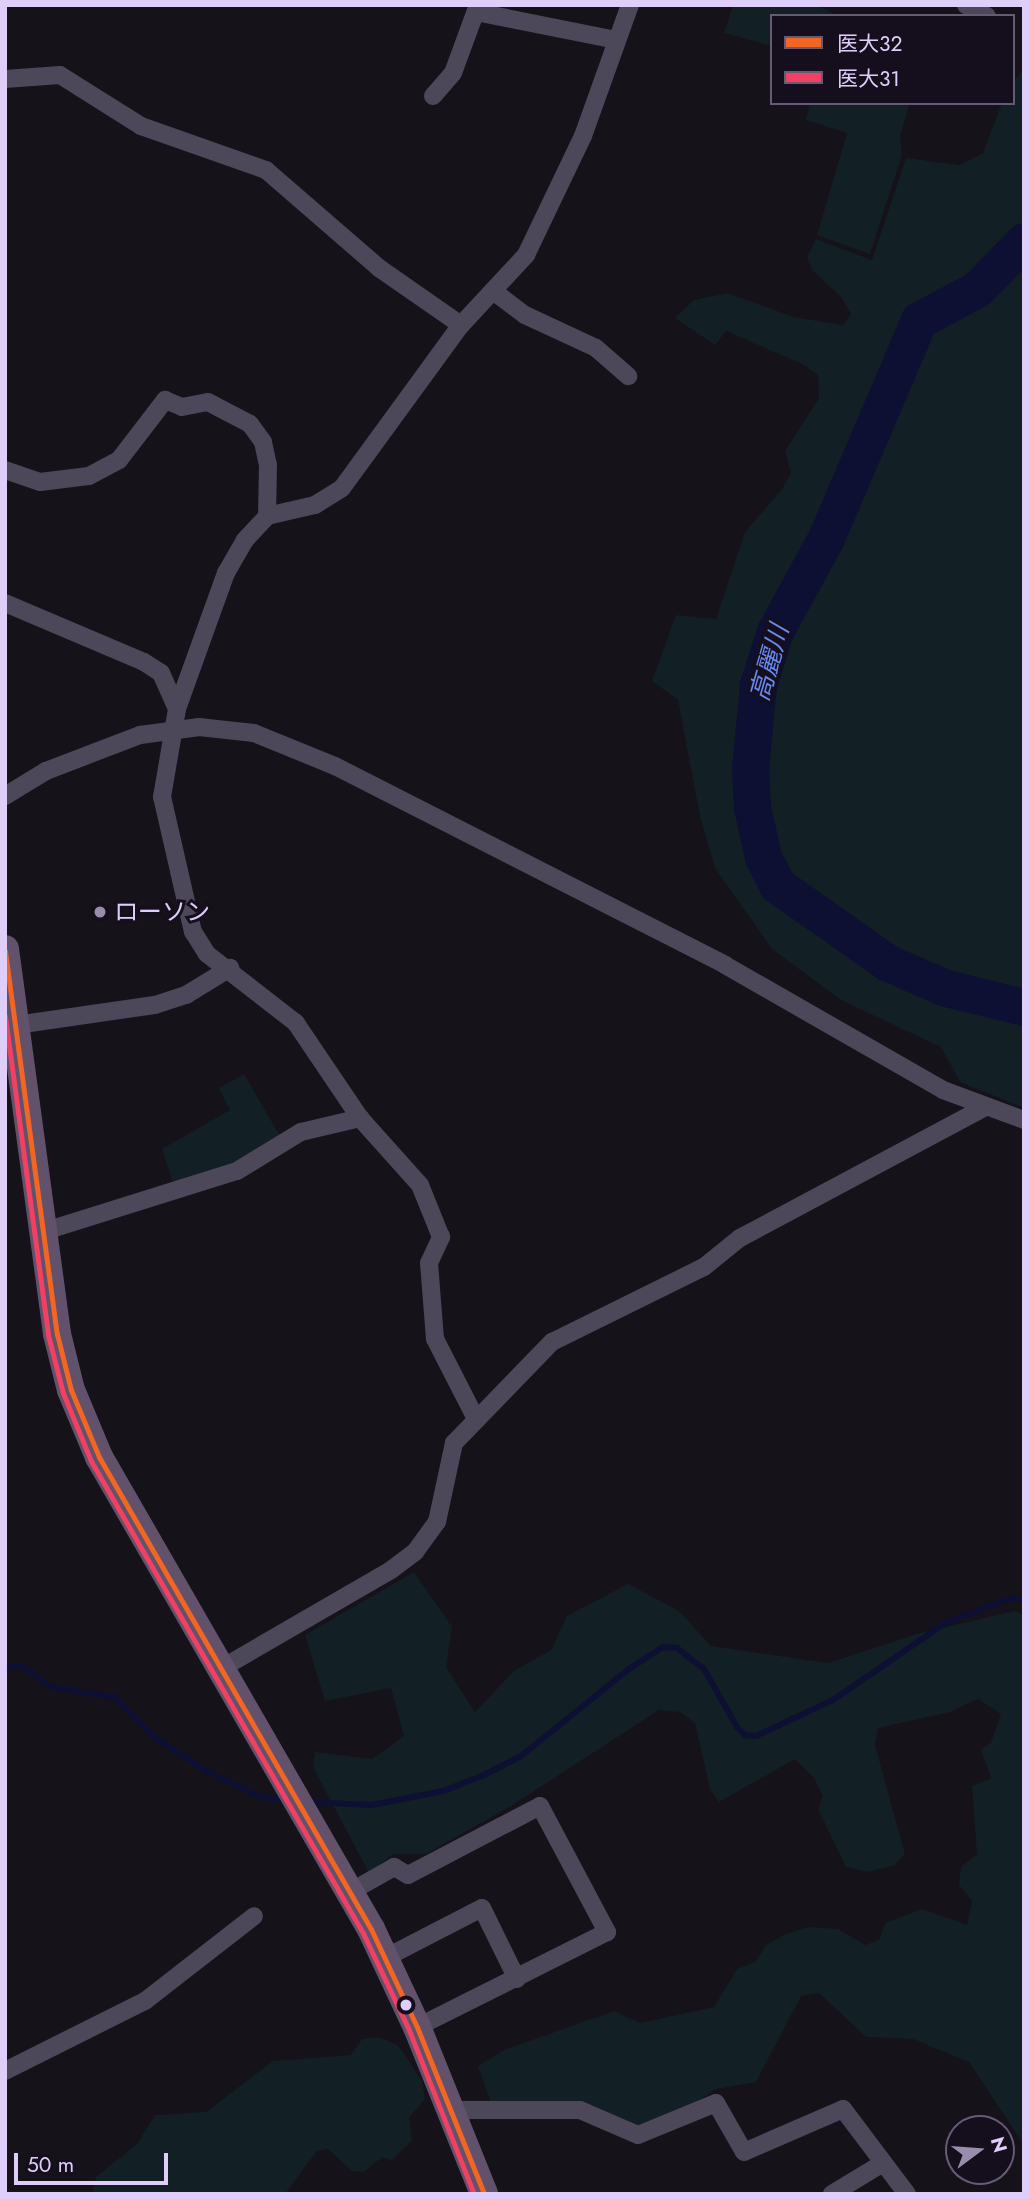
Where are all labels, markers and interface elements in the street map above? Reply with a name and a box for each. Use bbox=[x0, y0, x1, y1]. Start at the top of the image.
legend bbox=[770, 14, 1015, 105]
text: 医大32 bbox=[837, 29, 902, 59]
text: 医大31 bbox=[837, 64, 900, 94]
water label: 高麗川 bbox=[744, 621, 796, 705]
place label: ローソン bbox=[114, 898, 210, 926]
marker: ローソン bbox=[92, 904, 108, 920]
unlabelled marker bbox=[399, 1998, 413, 2012]
north arrow bbox=[945, 2115, 1015, 2185]
text: N bbox=[984, 2134, 1014, 2156]
scale bar bbox=[18, 2140, 172, 2184]
text: 50 m bbox=[27, 2150, 74, 2180]

